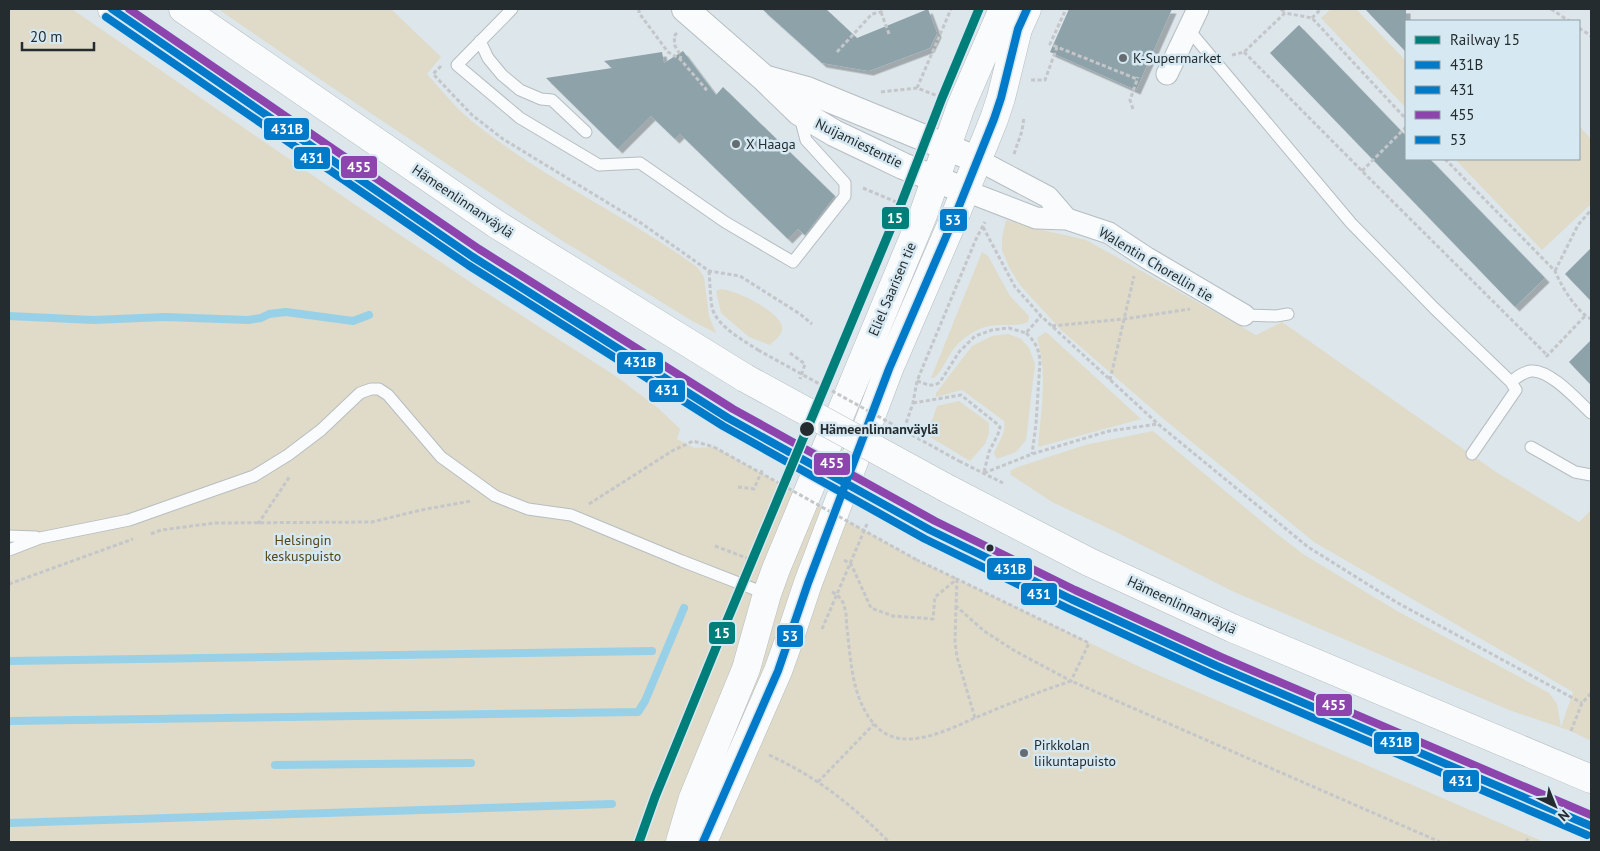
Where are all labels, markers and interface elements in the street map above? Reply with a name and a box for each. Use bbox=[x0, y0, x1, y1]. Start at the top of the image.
scale bar bbox=[22, 20, 95, 52]
legend bbox=[1405, 20, 1580, 160]
text: 20 m bbox=[30, 27, 63, 46]
text: Railway 15 bbox=[1450, 30, 1520, 49]
place label: K-Supermarket bbox=[1133, 49, 1222, 67]
marker: K-Supermarket bbox=[1117, 52, 1129, 64]
text: 431B bbox=[1450, 55, 1483, 74]
text: 431 bbox=[1450, 80, 1475, 99]
text: 455 bbox=[1450, 105, 1475, 124]
street label: Nuijamiestentie bbox=[813, 114, 905, 172]
line badge: 431B bbox=[263, 117, 310, 141]
text: 431B bbox=[271, 120, 303, 138]
text: 53 bbox=[1450, 130, 1466, 149]
place label: X Haaga bbox=[746, 135, 796, 153]
marker: X Haaga bbox=[730, 138, 742, 150]
line badge: 431 bbox=[293, 146, 331, 170]
text: 431 bbox=[300, 149, 324, 167]
line badge: 455 bbox=[340, 155, 378, 179]
text: 455 bbox=[347, 158, 371, 176]
street label: Hämeenlinnanväylä bbox=[409, 160, 517, 242]
line badge: 15 bbox=[881, 206, 910, 230]
line badge: 53 bbox=[939, 208, 968, 232]
text: 15 bbox=[887, 209, 903, 227]
text: 53 bbox=[945, 211, 961, 229]
street label: Walentin Chorellin tie bbox=[1095, 223, 1217, 305]
street label: Eliel Saarisen tie bbox=[864, 239, 920, 339]
line badge: 431B bbox=[616, 351, 664, 375]
text: 431B bbox=[624, 353, 656, 371]
line badge: 431 bbox=[648, 379, 686, 403]
text: 431 bbox=[655, 381, 679, 399]
marker: Hämeenlinnanväylä bbox=[798, 420, 816, 438]
place label: Hämeenlinnanväylä bbox=[820, 420, 938, 438]
line badge: 455 bbox=[813, 452, 851, 476]
text: 455 bbox=[820, 454, 844, 472]
park label: Helsingin keskuspuisto bbox=[265, 531, 341, 565]
unlabelled marker bbox=[985, 543, 995, 553]
line badge: 431B bbox=[986, 557, 1033, 581]
text: 431B bbox=[994, 560, 1026, 578]
street label: Hämeenlinnanväylä bbox=[1125, 572, 1240, 638]
line badge: 431 bbox=[1020, 582, 1058, 606]
text: 431 bbox=[1027, 585, 1051, 603]
line badge: 15 bbox=[708, 621, 736, 645]
text: 15 bbox=[714, 624, 730, 642]
line badge: 53 bbox=[776, 624, 804, 648]
text: 53 bbox=[782, 627, 798, 645]
line badge: 455 bbox=[1315, 693, 1353, 717]
text: 455 bbox=[1322, 696, 1346, 714]
line badge: 431B bbox=[1373, 731, 1420, 755]
text: 431B bbox=[1380, 733, 1412, 751]
place label: Pirkkolan liikuntapuisto bbox=[1034, 736, 1116, 770]
marker: Pirkkolan liikuntapuisto bbox=[1018, 747, 1030, 759]
line badge: 431 bbox=[1442, 769, 1480, 793]
text: 431 bbox=[1449, 772, 1473, 790]
north arrow bbox=[1530, 781, 1580, 831]
text: N bbox=[1554, 806, 1573, 825]

